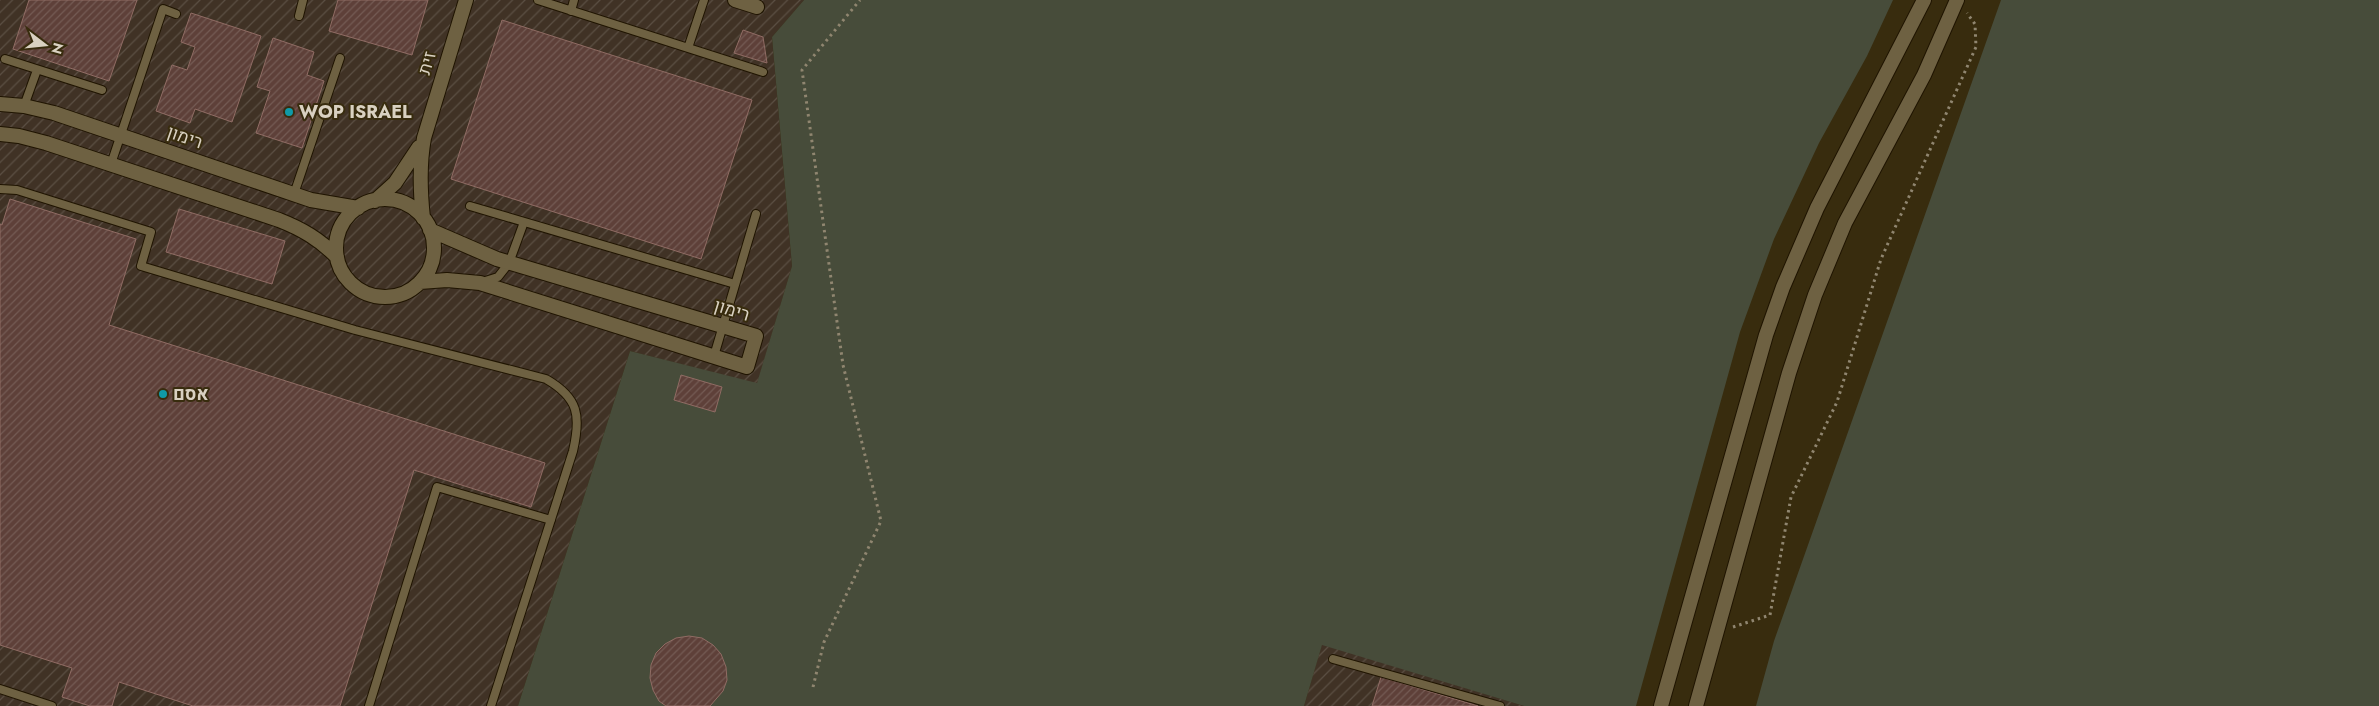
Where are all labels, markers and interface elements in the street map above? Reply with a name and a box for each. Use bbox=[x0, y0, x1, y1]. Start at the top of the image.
north arrow bbox=[20, 20, 70, 70]
text: N bbox=[46, 40, 69, 57]
street label: זית bbox=[411, 48, 443, 78]
place label: WOP ISRAEL bbox=[299, 99, 412, 125]
marker: WOP ISRAEL bbox=[283, 106, 295, 118]
street label: רימון bbox=[164, 119, 206, 155]
street label: רימון bbox=[711, 292, 753, 328]
place label: אסם bbox=[173, 381, 209, 407]
marker: אסם bbox=[157, 388, 169, 400]

